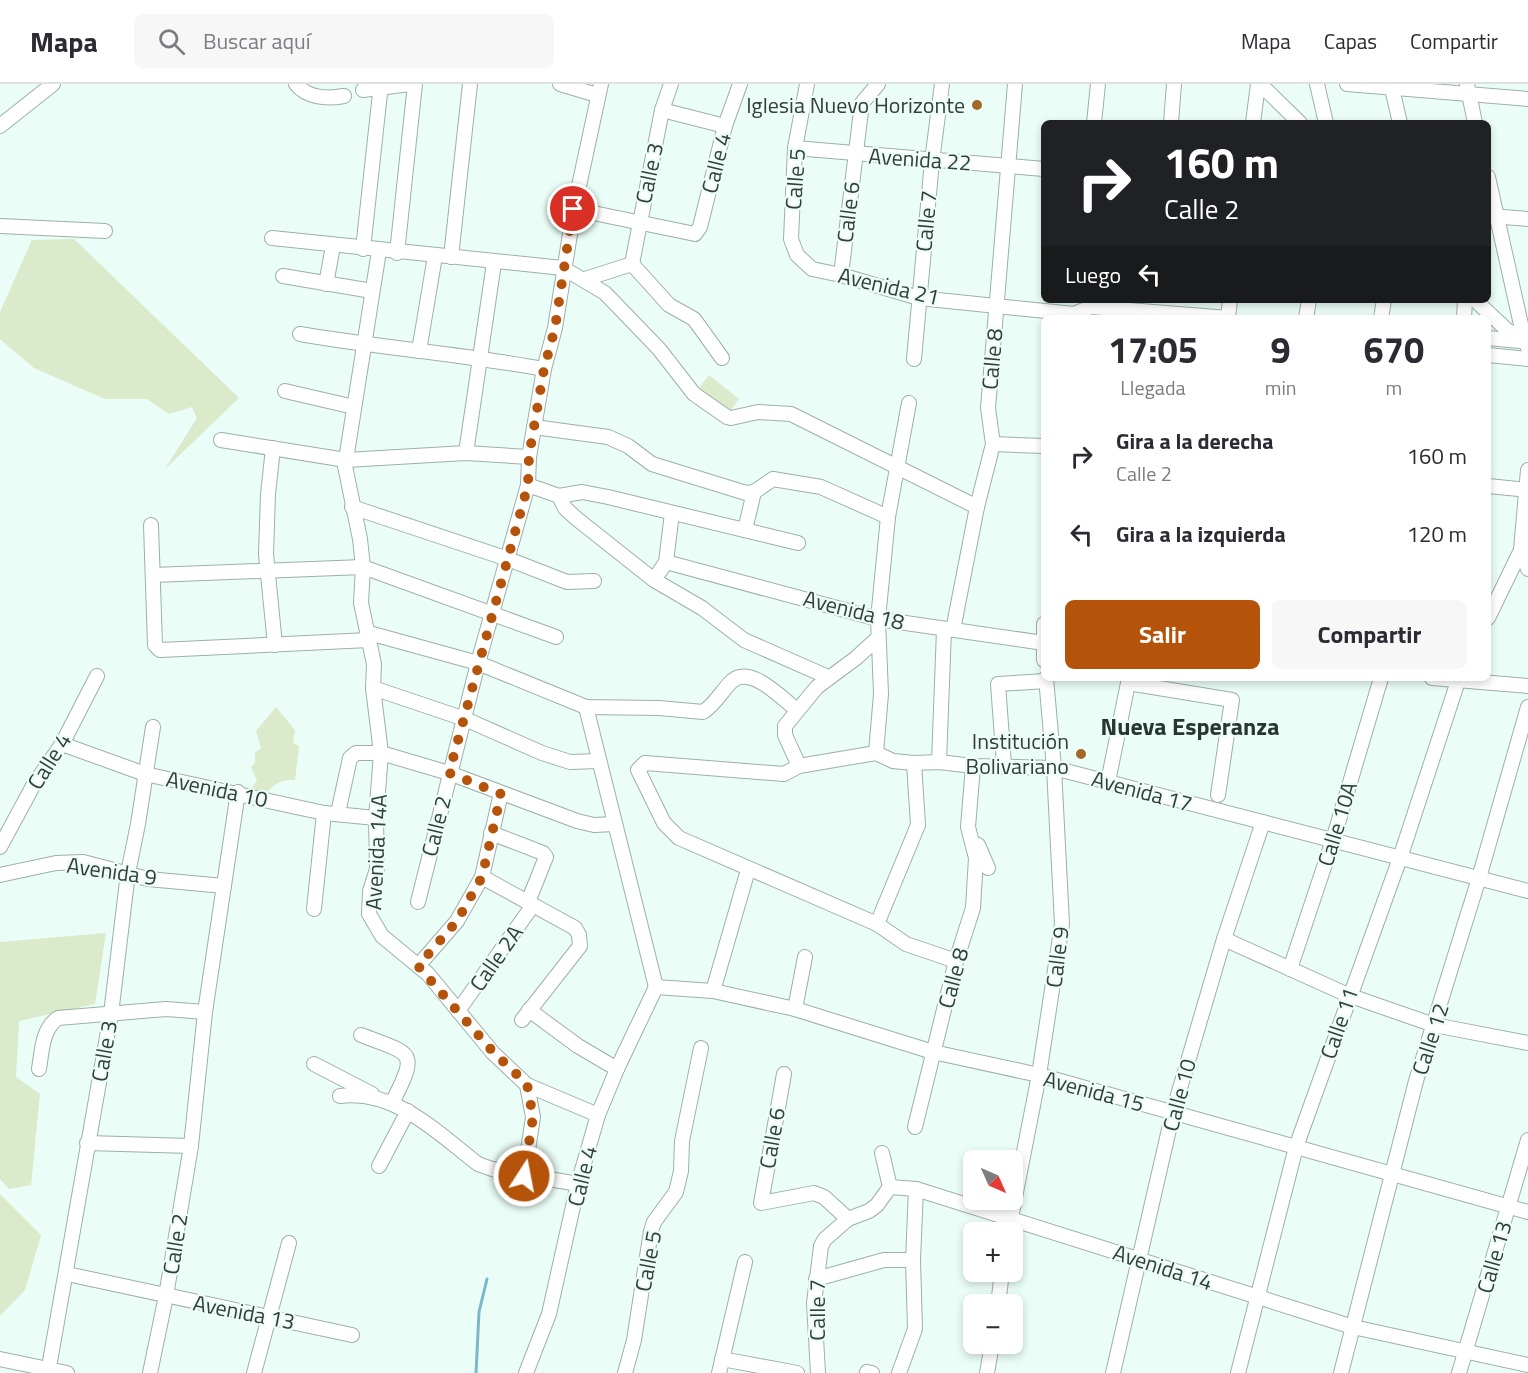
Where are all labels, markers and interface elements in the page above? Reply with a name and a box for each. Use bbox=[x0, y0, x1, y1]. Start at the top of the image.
search box bbox=[134, 14, 554, 68]
text: Mapa bbox=[30, 20, 98, 63]
text: Buscar aquí bbox=[203, 24, 311, 58]
icon: search bbox=[155, 25, 188, 58]
text: Mapa bbox=[1241, 25, 1291, 57]
text: Capas bbox=[1324, 25, 1377, 57]
text: Compartir bbox=[1410, 25, 1498, 57]
place label: Iglesia Nuevo Horizonte bbox=[746, 88, 965, 122]
marker: Iglesia Nuevo Horizonte bbox=[970, 98, 984, 112]
street label: Calle 4 bbox=[692, 129, 740, 197]
text: 160 m bbox=[1164, 130, 1279, 194]
street label: Avenida 22 bbox=[867, 138, 973, 180]
street label: Calle 3 bbox=[626, 139, 672, 207]
icon: right bbox=[1065, 144, 1143, 222]
street label: Calle 5 bbox=[776, 147, 814, 211]
street label: Calle 6 bbox=[827, 179, 869, 245]
pin bbox=[547, 183, 598, 234]
text: Calle 2 bbox=[1164, 188, 1239, 229]
street label: Calle 7 bbox=[906, 189, 946, 253]
icon: arrive bbox=[556, 192, 589, 225]
street label: Avenida 21 bbox=[835, 258, 943, 314]
text: Luego bbox=[1065, 258, 1121, 292]
icon: left bbox=[1133, 258, 1166, 291]
text: 17:05 bbox=[1108, 322, 1198, 377]
text: 9 bbox=[1271, 322, 1291, 377]
text: 670 bbox=[1364, 322, 1424, 377]
street label: Calle 8 bbox=[972, 327, 1012, 391]
text: Llegada bbox=[1120, 372, 1185, 403]
text: min bbox=[1265, 372, 1297, 403]
text: m bbox=[1385, 372, 1402, 403]
text: Gira a la derecha bbox=[1116, 424, 1273, 458]
text: 160 m bbox=[1407, 439, 1467, 473]
icon: right bbox=[1065, 440, 1098, 473]
text: Calle 2 bbox=[1116, 458, 1172, 489]
text: Gira a la izquierda bbox=[1116, 517, 1286, 551]
text: 120 m bbox=[1407, 517, 1467, 551]
icon: left bbox=[1065, 518, 1098, 551]
street label: Avenida 18 bbox=[800, 581, 908, 639]
button: Salir bbox=[1065, 600, 1260, 669]
button: Compartir bbox=[1272, 600, 1467, 669]
district label: Nueva Esperanza bbox=[1101, 708, 1279, 744]
place label: Institución Bolivariano bbox=[966, 724, 1069, 783]
street label: Calle 4 bbox=[18, 726, 80, 796]
marker: Institución Bolivariano bbox=[1074, 747, 1088, 761]
street label: Avenida 17 bbox=[1088, 761, 1196, 821]
street label: Avenida 10 bbox=[163, 762, 271, 816]
street label: Calle 10A bbox=[1308, 777, 1366, 871]
street label: Calle 2 bbox=[412, 792, 460, 860]
street label: Avenida 14A bbox=[356, 793, 396, 911]
street label: Avenida 9 bbox=[65, 848, 159, 894]
street label: Calle 2A bbox=[461, 918, 531, 998]
street label: Calle 9 bbox=[1036, 924, 1078, 990]
street label: Calle 8 bbox=[929, 944, 977, 1012]
street label: Calle 11 bbox=[1311, 983, 1367, 1063]
street label: Calle 12 bbox=[1402, 999, 1458, 1079]
street label: Calle 3 bbox=[82, 1018, 126, 1084]
street label: Calle 10 bbox=[1153, 1055, 1205, 1135]
street label: Avenida 15 bbox=[1040, 1061, 1148, 1121]
street label: Calle 6 bbox=[750, 1105, 794, 1171]
street label: Calle 4 bbox=[558, 1142, 606, 1210]
position arrow bbox=[492, 1144, 556, 1208]
north arrow bbox=[963, 1150, 1023, 1210]
map controls bbox=[963, 1150, 1023, 1354]
street label: Calle 2 bbox=[153, 1211, 197, 1277]
street label: Calle 13 bbox=[1467, 1217, 1521, 1297]
button: + bbox=[963, 1222, 1023, 1282]
street label: Calle 5 bbox=[625, 1228, 671, 1294]
street label: Avenida 14 bbox=[1109, 1235, 1217, 1299]
street label: Calle 7 bbox=[800, 1279, 834, 1341]
street label: Avenida 13 bbox=[190, 1285, 298, 1339]
button: − bbox=[963, 1294, 1023, 1354]

